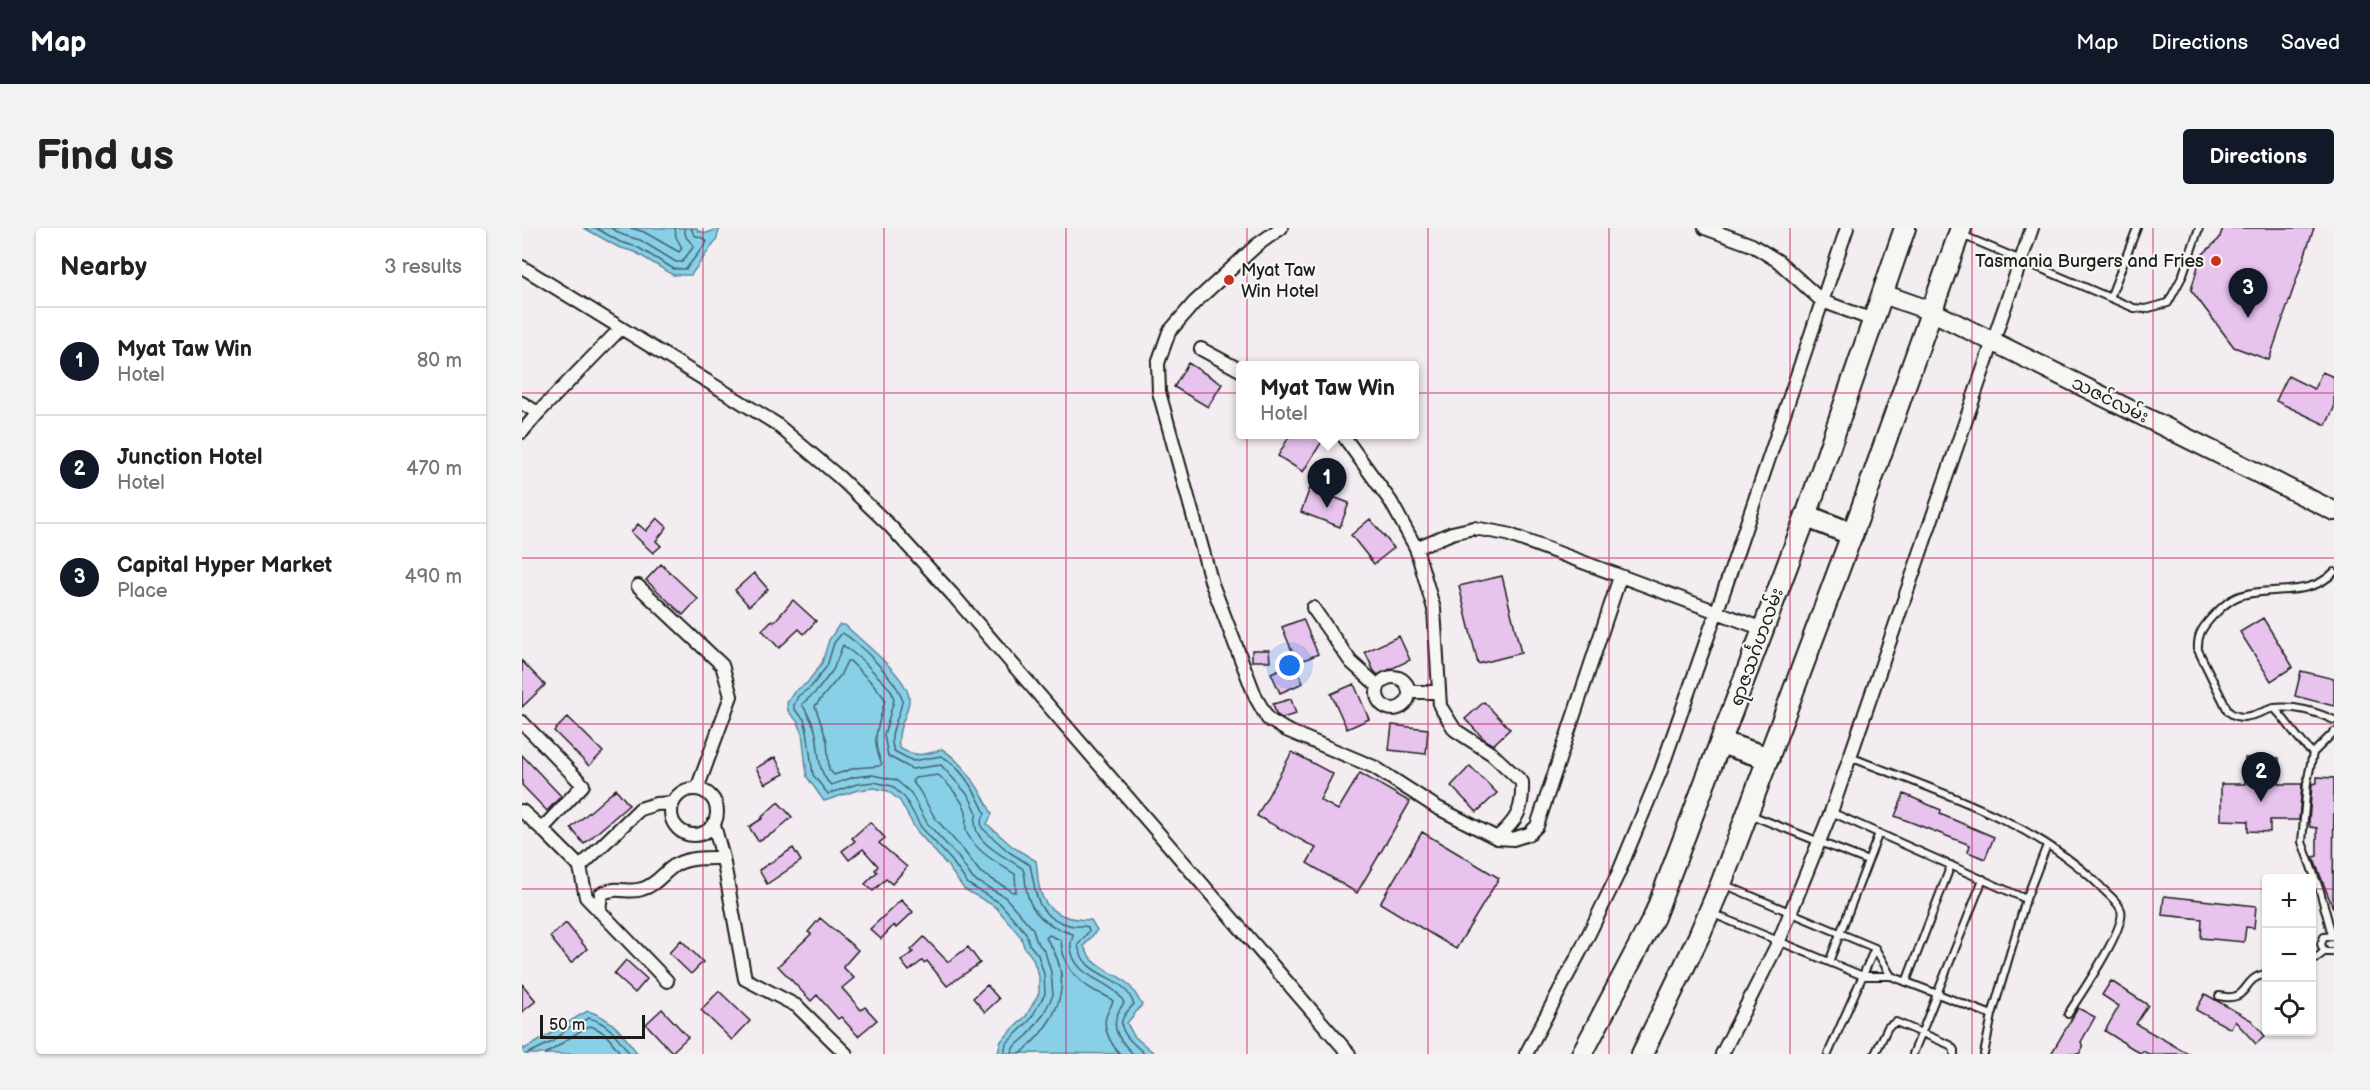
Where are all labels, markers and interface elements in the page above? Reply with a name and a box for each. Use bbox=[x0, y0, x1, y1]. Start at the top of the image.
text: Map bbox=[30, 26, 86, 59]
text: Map bbox=[2076, 30, 2119, 55]
text: Directions bbox=[2152, 30, 2248, 55]
text: Saved bbox=[2281, 30, 2340, 55]
button: Directions bbox=[2183, 129, 2334, 184]
text: Find us bbox=[36, 131, 174, 182]
place label: Tasmania Burgers and Fries bbox=[1975, 251, 2204, 272]
text: Nearby bbox=[60, 252, 147, 283]
marker: Tasmania Burgers and Fries bbox=[2209, 254, 2223, 268]
text: 3 results bbox=[384, 255, 462, 279]
place label: Myat Taw Win Hotel bbox=[1241, 260, 1319, 302]
pin: 3 bbox=[2228, 268, 2268, 318]
marker: Myat Taw Win Hotel bbox=[1222, 273, 1236, 287]
text: Myat Taw Win bbox=[117, 336, 252, 363]
text: 1 bbox=[75, 349, 84, 373]
text: 80 m bbox=[417, 349, 462, 373]
popup bbox=[1236, 361, 1419, 439]
text: Hotel bbox=[117, 363, 165, 387]
street label: သဇင်လမ်း bbox=[2068, 370, 2153, 428]
text: Myat Taw Win bbox=[1260, 375, 1395, 402]
text: Hotel bbox=[1260, 402, 1308, 426]
text: Junction Hotel bbox=[117, 444, 263, 471]
text: 2 bbox=[74, 457, 85, 481]
text: 470 m bbox=[406, 457, 462, 481]
pin: 1 bbox=[1308, 458, 1346, 508]
text: Hotel bbox=[117, 471, 165, 495]
text: Capital Hyper Market bbox=[117, 552, 332, 579]
text: 3 bbox=[74, 565, 85, 589]
text: 490 m bbox=[405, 565, 462, 589]
text: Place bbox=[117, 579, 168, 603]
street label: ရာဇသင်္ဂဟလမ်း bbox=[1723, 584, 1792, 710]
your location bbox=[1275, 651, 1304, 680]
pin: 2 bbox=[2242, 752, 2280, 802]
map controls bbox=[2262, 874, 2316, 1036]
button: + bbox=[2262, 874, 2316, 928]
button: − bbox=[2262, 928, 2316, 982]
button: locate bbox=[2262, 982, 2316, 1036]
scale bar bbox=[540, 1012, 645, 1040]
text: 50 m bbox=[549, 1016, 585, 1035]

